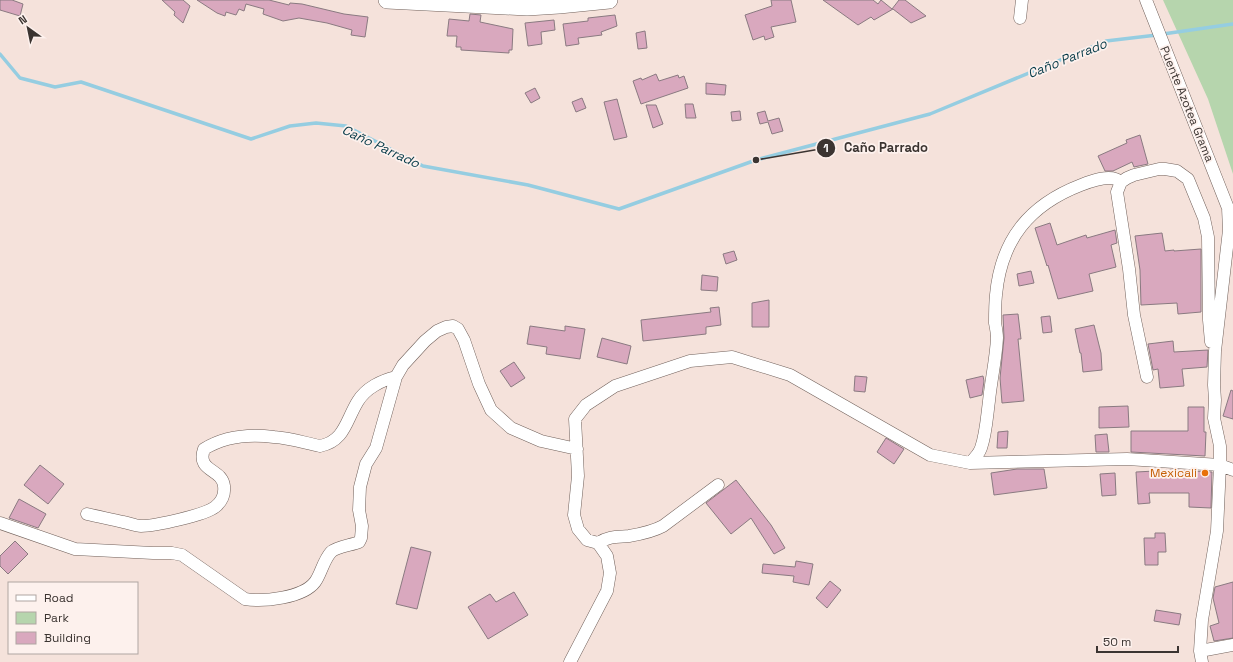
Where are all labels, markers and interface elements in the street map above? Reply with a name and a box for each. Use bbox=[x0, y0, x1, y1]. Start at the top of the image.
north arrow bbox=[8, 8, 48, 48]
text: N bbox=[16, 12, 29, 27]
water label: Caño Parrado bbox=[1025, 35, 1110, 82]
street label: Puente Azotea Grama bbox=[1156, 44, 1218, 164]
water label: Caño Parrado bbox=[339, 121, 423, 172]
callout: Caño Parrado bbox=[816, 135, 936, 160]
text: Caño Parrado bbox=[844, 139, 928, 156]
text: 1 bbox=[823, 140, 829, 156]
place label: Mexicali bbox=[1150, 465, 1197, 481]
marker: Mexicali bbox=[1200, 468, 1210, 478]
legend bbox=[8, 582, 138, 654]
text: Road bbox=[44, 590, 73, 606]
text: Park bbox=[44, 610, 69, 626]
scale bar bbox=[1097, 628, 1178, 654]
text: Building bbox=[44, 630, 91, 646]
text: 50 m bbox=[1103, 634, 1131, 650]

